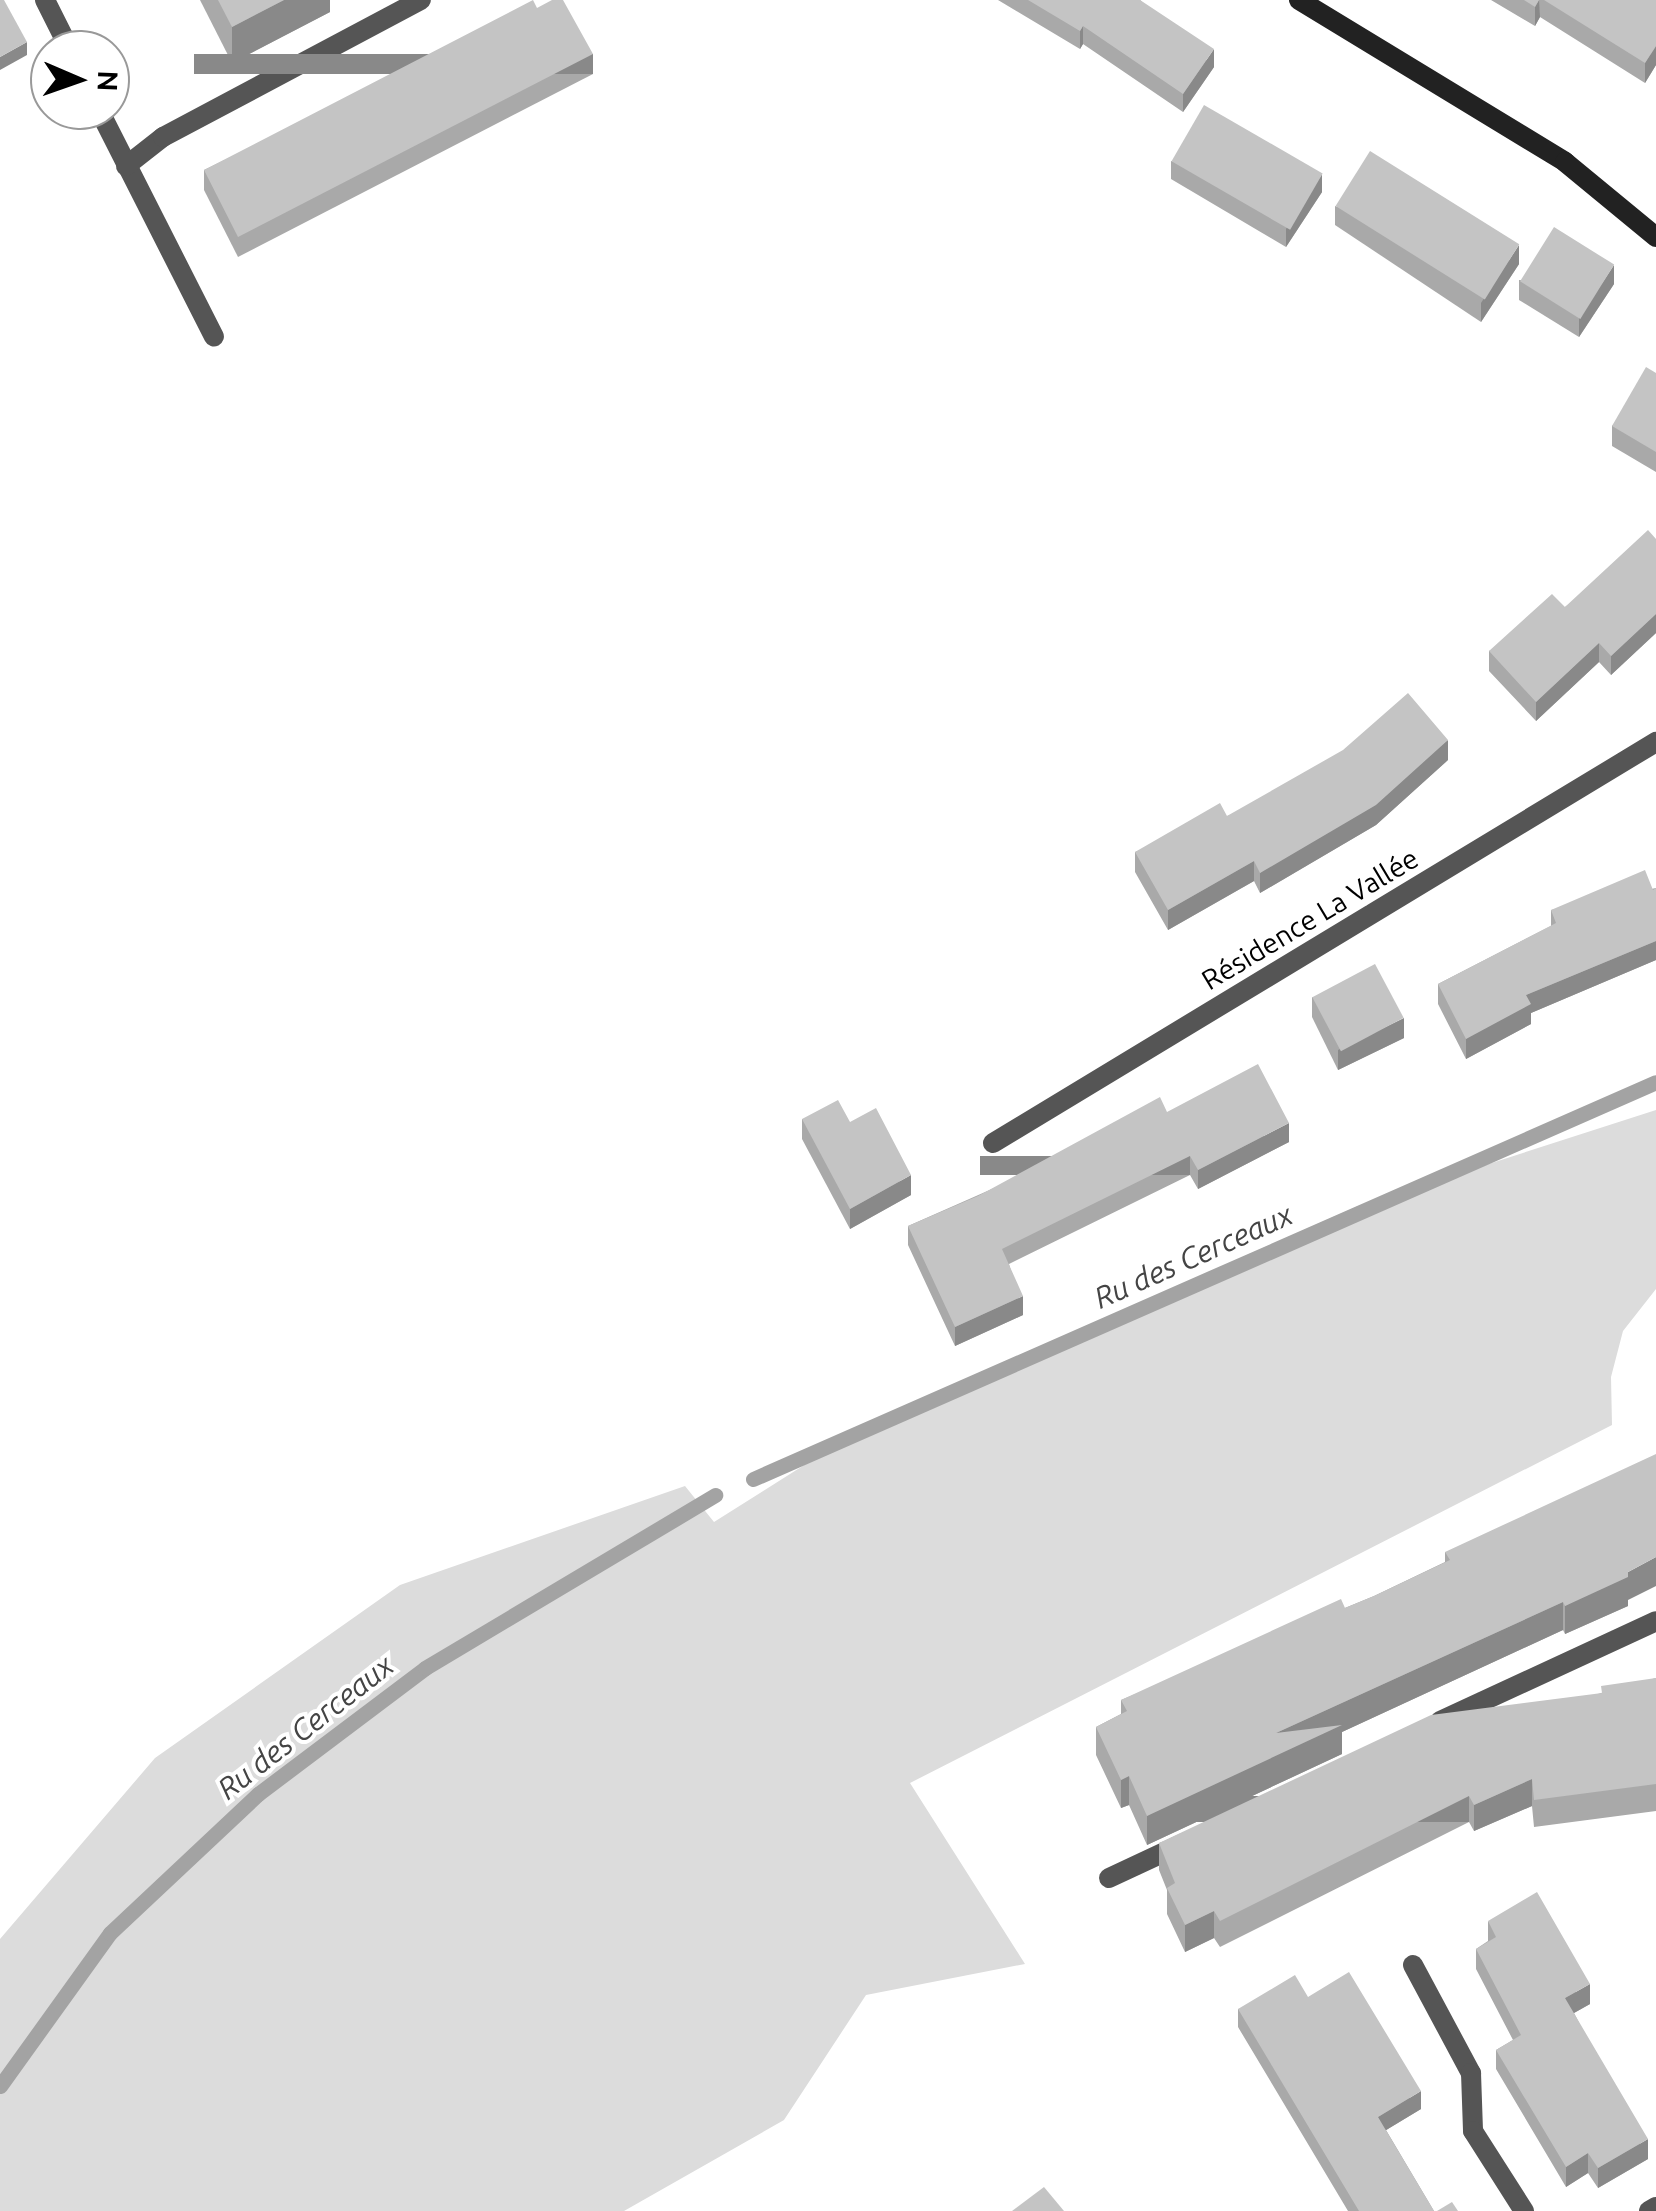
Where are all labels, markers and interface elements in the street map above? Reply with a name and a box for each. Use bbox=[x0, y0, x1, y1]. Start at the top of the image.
north arrow bbox=[30, 30, 130, 130]
text: N bbox=[93, 70, 124, 92]
street label: Résidence La Vallée bbox=[1196, 841, 1424, 997]
water label: Ru des Cerceaux bbox=[1088, 1196, 1298, 1316]
water label: Ru des Cerceaux bbox=[210, 1647, 400, 1807]

